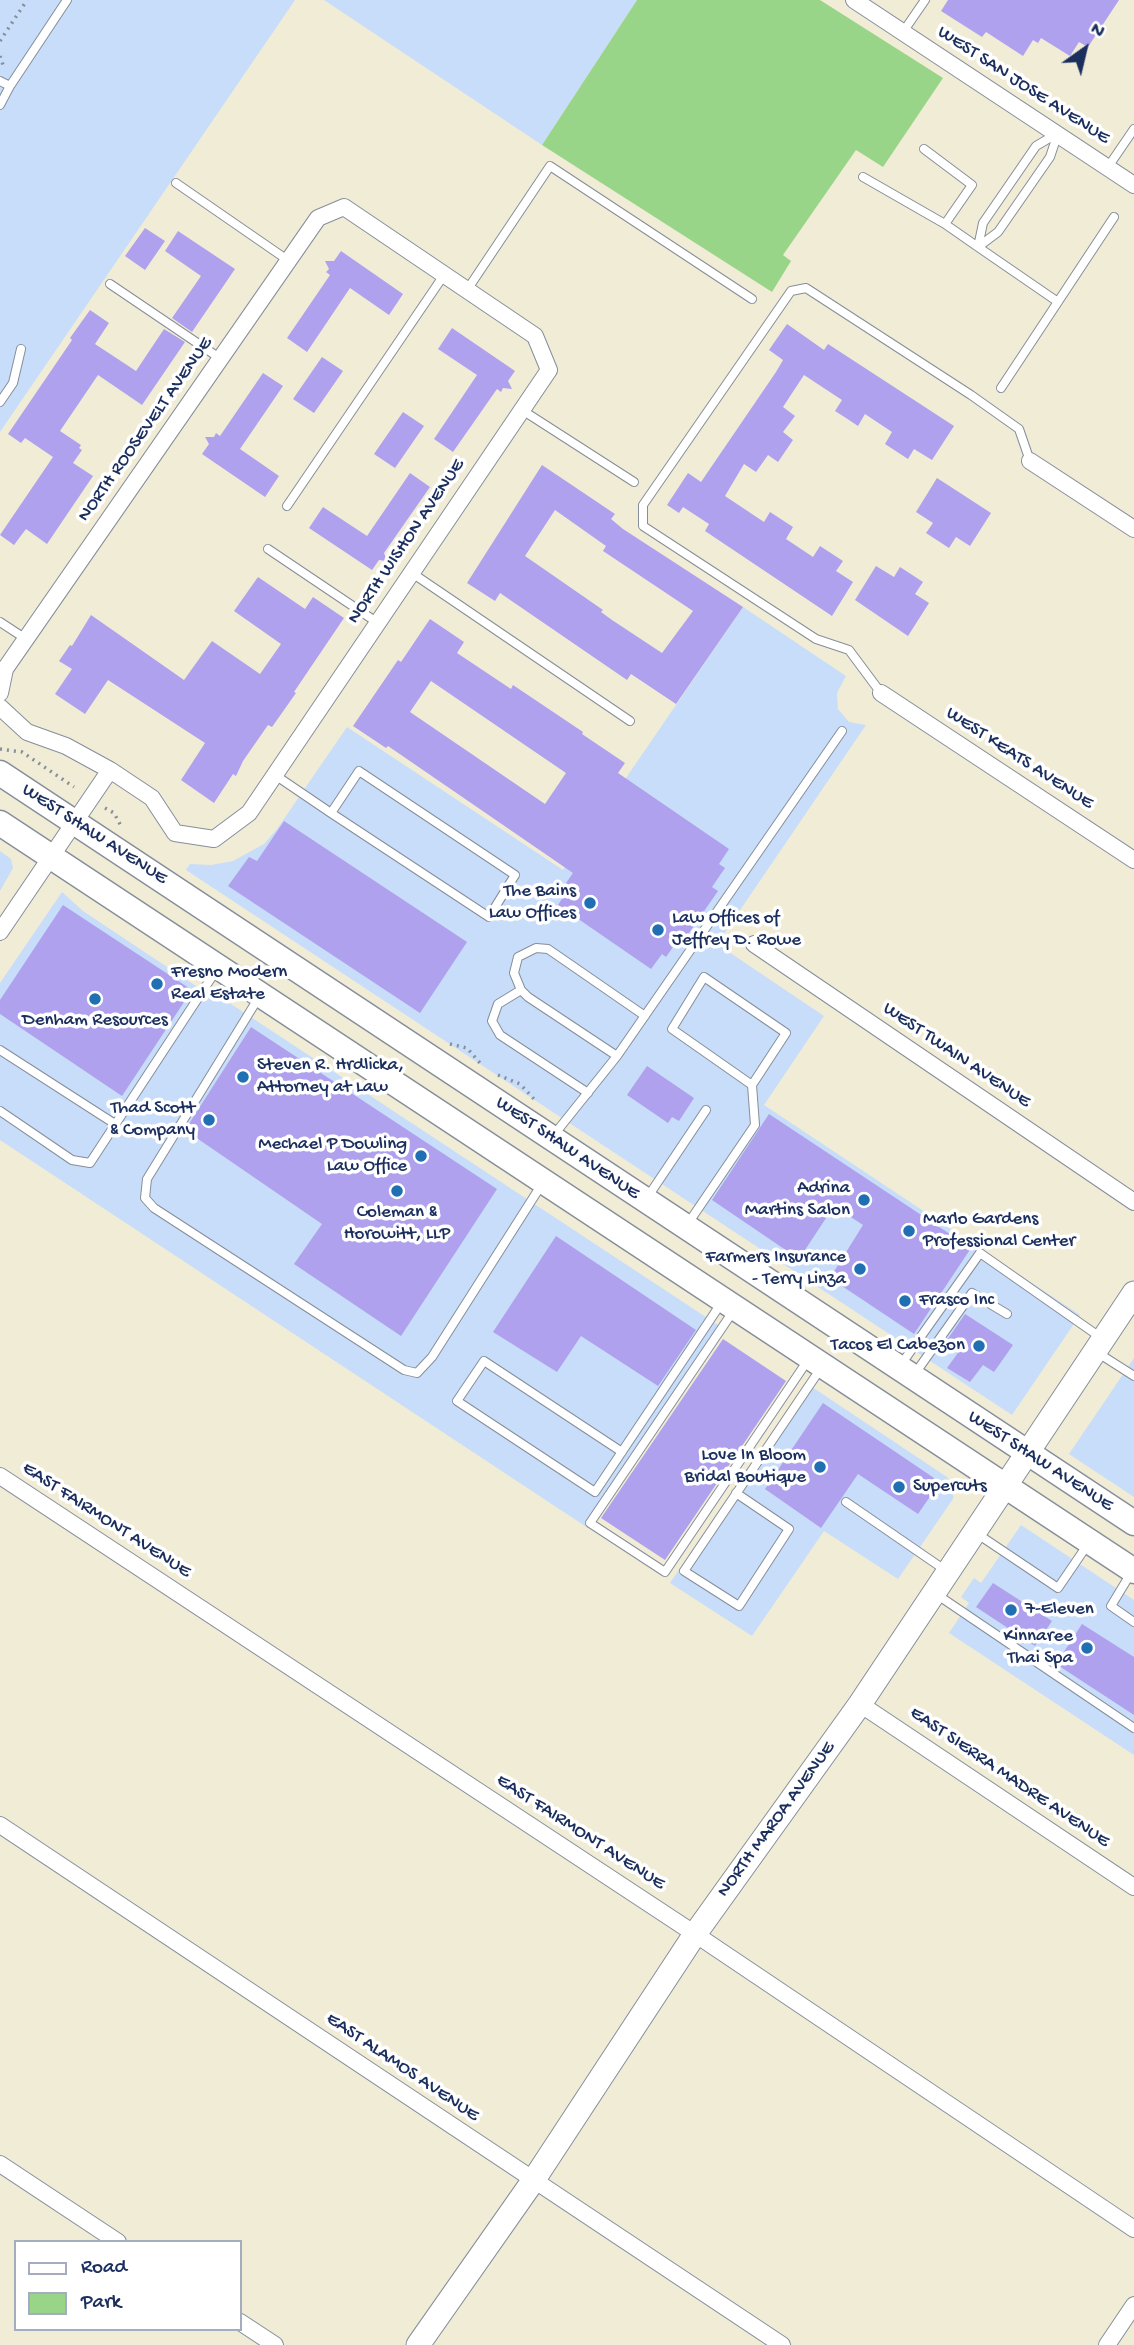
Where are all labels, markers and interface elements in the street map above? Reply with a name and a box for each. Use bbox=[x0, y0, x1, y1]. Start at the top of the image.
north arrow bbox=[1050, 14, 1120, 84]
street label: WEST SAN JOSE AVENUE bbox=[932, 22, 1114, 150]
street label: NORTH ROOSEVELT AVENUE bbox=[74, 333, 218, 527]
street label: NORTH WISHON AVENUE bbox=[343, 455, 471, 629]
street label: WEST KEATS AVENUE bbox=[941, 703, 1097, 815]
street label: WEST SHAW AVENUE bbox=[17, 779, 171, 891]
place label: The Bains Law Offices bbox=[489, 881, 576, 925]
marker: The Bains Law Offices bbox=[582, 895, 598, 911]
place label: Law Offices of Jeffrey D. Rowe bbox=[672, 908, 801, 952]
marker: Law Offices of Jeffrey D. Rowe bbox=[650, 922, 666, 938]
place label: Fresno Modern Real Estate bbox=[171, 962, 287, 1006]
marker: Fresno Modern Real Estate bbox=[149, 976, 165, 992]
marker: Denham Resources bbox=[87, 991, 103, 1007]
street label: WEST TWAIN AVENUE bbox=[878, 998, 1034, 1114]
place label: Denham Resources bbox=[22, 1010, 168, 1032]
place label: Steven R. Hrdlicka, Attorney at Law bbox=[257, 1055, 404, 1099]
marker: Steven R. Hrdlicka, Attorney at Law bbox=[235, 1069, 251, 1085]
street label: WEST SHAW AVENUE bbox=[491, 1092, 643, 1206]
place label: Thad Scott & Company bbox=[110, 1098, 195, 1142]
marker: Thad Scott & Company bbox=[201, 1112, 217, 1128]
place label: Mechael P Dowling Law Office bbox=[258, 1134, 407, 1178]
marker: Mechael P Dowling Law Office bbox=[413, 1148, 429, 1164]
place label: Adrina Martins Salon bbox=[745, 1178, 850, 1222]
marker: Coleman & Horowitt, LLP bbox=[389, 1183, 405, 1199]
marker: Adrina Martins Salon bbox=[856, 1192, 872, 1208]
place label: Coleman & Horowitt, LLP bbox=[344, 1202, 450, 1246]
place label: Marlo Gardens Professional Center bbox=[923, 1209, 1075, 1253]
marker: Marlo Gardens Professional Center bbox=[901, 1223, 917, 1239]
place label: Farmers Insurance - Terry Linza bbox=[705, 1247, 846, 1291]
marker: Farmers Insurance - Terry Linza bbox=[852, 1261, 868, 1277]
place label: Frasco Inc bbox=[919, 1290, 994, 1312]
marker: Frasco Inc bbox=[897, 1293, 913, 1309]
place label: Tacos El Cabezon bbox=[831, 1335, 965, 1357]
marker: Tacos El Cabezon bbox=[971, 1338, 987, 1354]
street label: WEST SHAW AVENUE bbox=[963, 1406, 1117, 1518]
place label: Love In Bloom Bridal Boutique bbox=[685, 1445, 806, 1489]
street label: EAST FAIRMONT AVENUE bbox=[17, 1458, 195, 1584]
marker: Love In Bloom Bridal Boutique bbox=[812, 1459, 828, 1475]
place label: Supercuts bbox=[913, 1476, 987, 1498]
marker: Supercuts bbox=[891, 1479, 907, 1495]
place label: 7-Eleven bbox=[1025, 1599, 1094, 1621]
marker: 7-Eleven bbox=[1003, 1602, 1019, 1618]
place label: Kinnaree Thai Spa bbox=[1003, 1626, 1073, 1670]
marker: Kinnaree Thai Spa bbox=[1079, 1640, 1095, 1656]
street label: EAST SIERRA MADRE AVENUE bbox=[905, 1702, 1113, 1854]
street label: NORTH MAROA AVENUE bbox=[713, 1738, 841, 1902]
street label: EAST FAIRMONT AVENUE bbox=[491, 1770, 669, 1896]
street label: EAST ALAMOS AVENUE bbox=[321, 2008, 483, 2128]
legend bbox=[14, 2240, 242, 2331]
text: Road bbox=[81, 2256, 127, 2281]
text: Park bbox=[81, 2291, 121, 2316]

